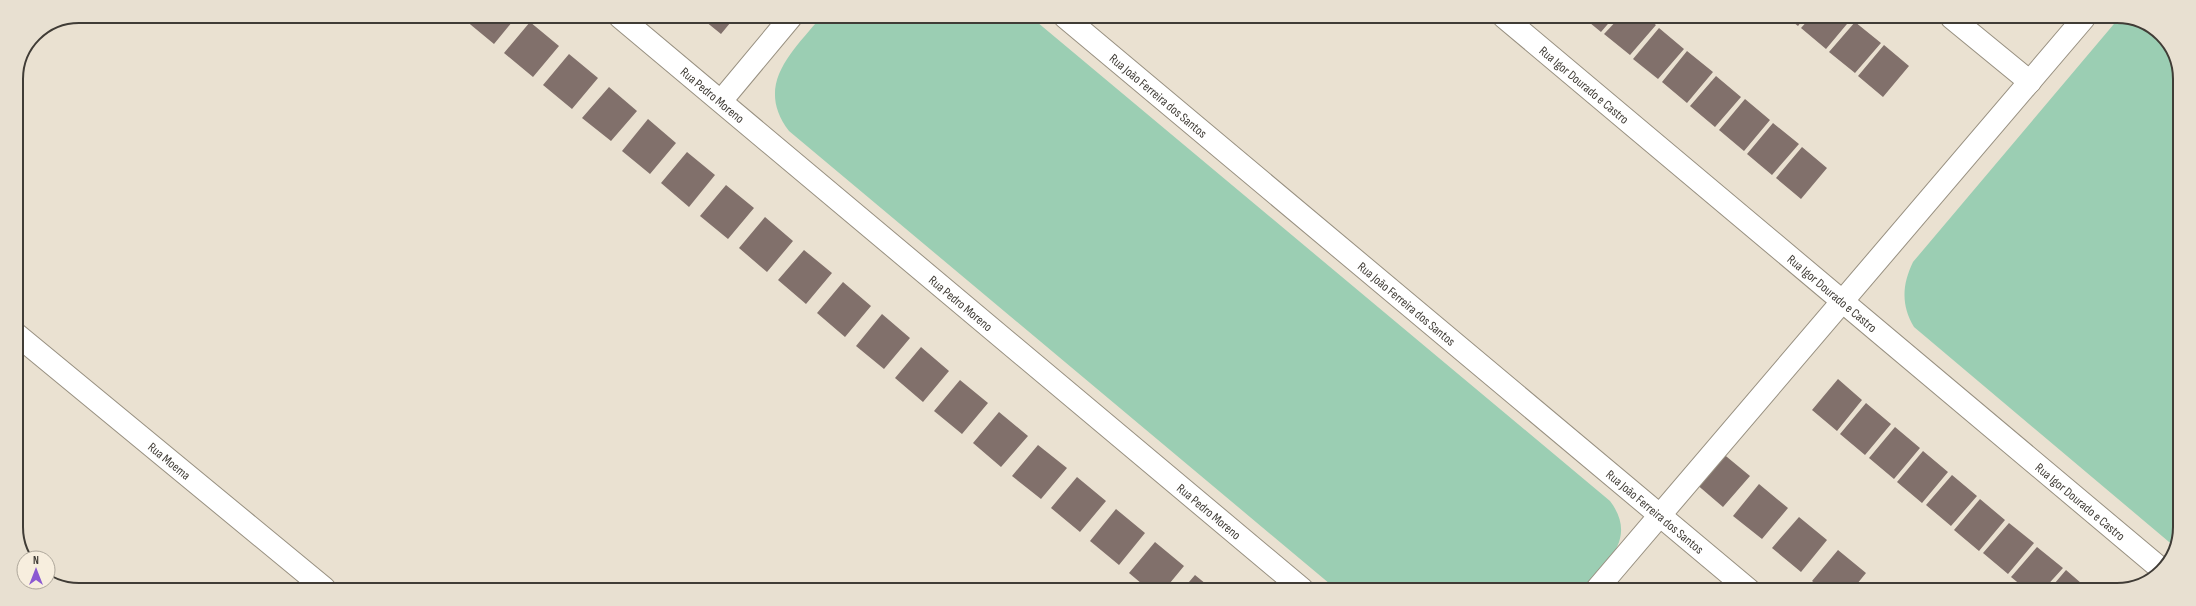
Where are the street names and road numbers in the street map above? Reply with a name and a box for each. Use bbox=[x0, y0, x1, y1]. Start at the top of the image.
street label: Rua Igor Dourado e Castro bbox=[1536, 43, 1632, 128]
street label: Rua João Ferreira dos Santos bbox=[1106, 51, 1210, 142]
street label: Rua Pedro Moreno bbox=[677, 64, 747, 127]
street label: Rua Igor Dourado e Castro bbox=[1784, 252, 1880, 336]
street label: Rua João Ferreira dos Santos bbox=[1354, 259, 1459, 350]
street label: Rua Pedro Moreno bbox=[925, 272, 996, 335]
street label: Rua Moema bbox=[144, 439, 193, 484]
street label: Rua Igor Dourado e Castro bbox=[2032, 460, 2128, 544]
street label: Rua João Ferreira dos Santos bbox=[1603, 467, 1707, 558]
street label: Rua Pedro Moreno bbox=[1173, 481, 1244, 543]

